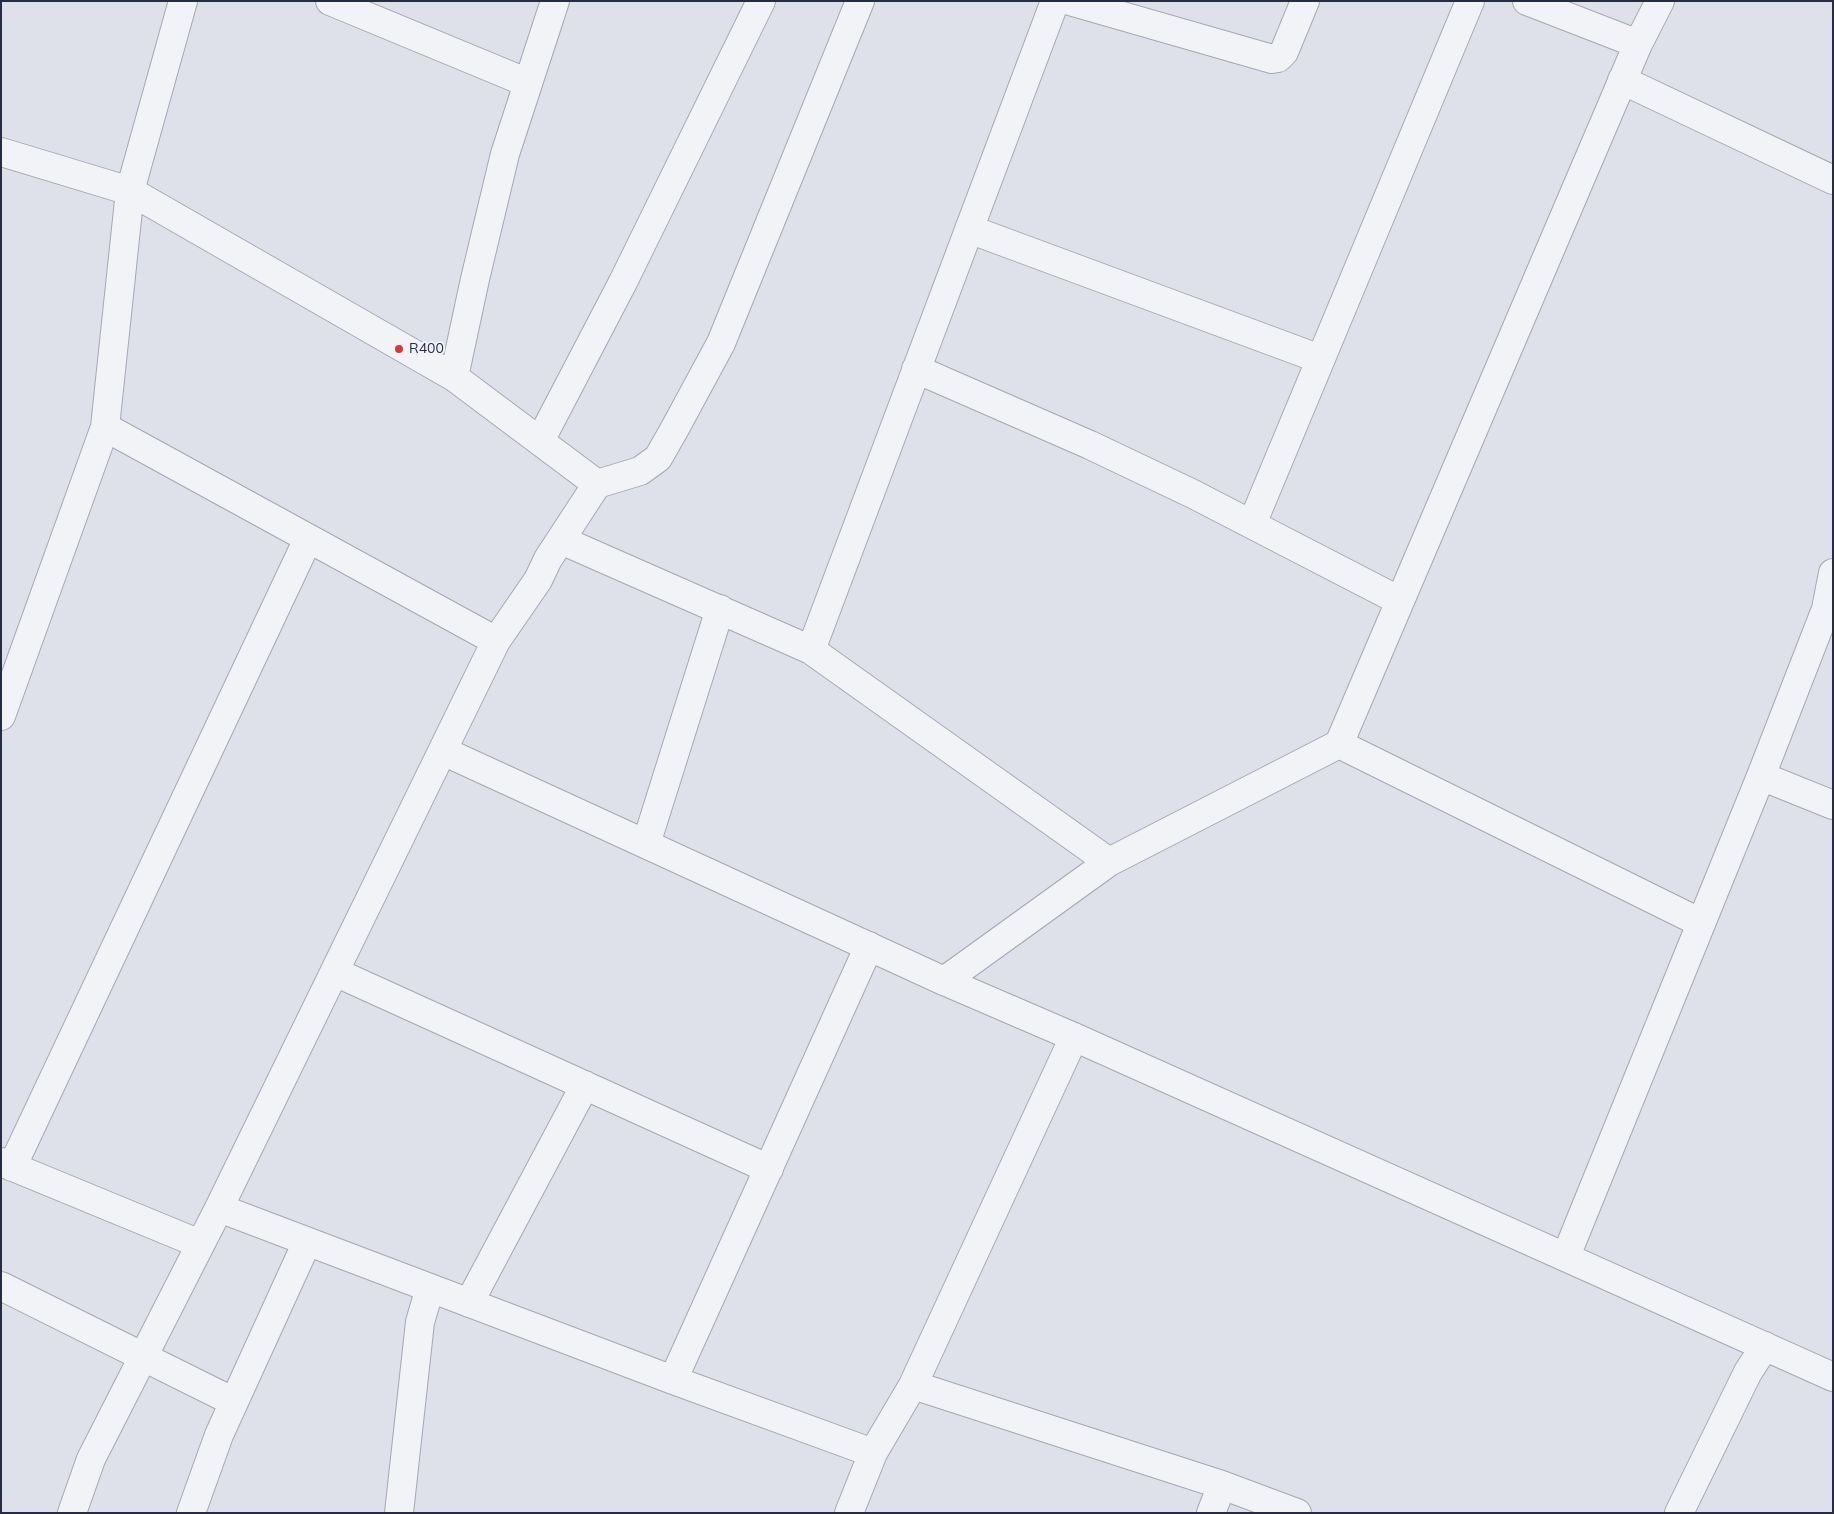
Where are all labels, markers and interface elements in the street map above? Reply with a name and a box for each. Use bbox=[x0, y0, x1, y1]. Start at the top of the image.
place label: R400 bbox=[409, 341, 444, 357]
marker: R400 bbox=[393, 343, 405, 355]

